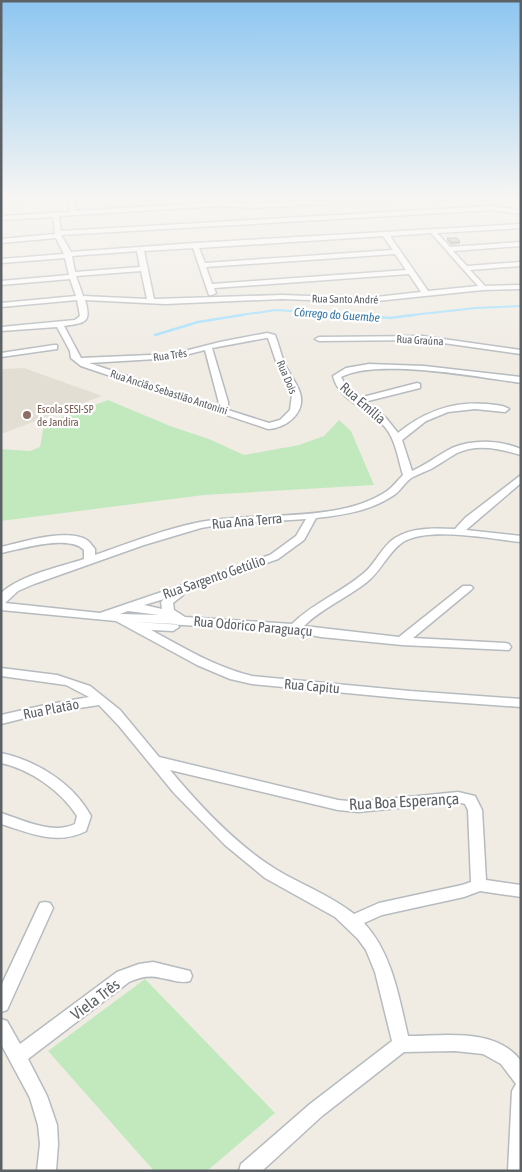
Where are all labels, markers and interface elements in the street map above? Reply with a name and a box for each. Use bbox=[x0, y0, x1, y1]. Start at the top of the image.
street label: Rua Santo André bbox=[312, 292, 378, 306]
water label: Córrego do Guembe bbox=[294, 305, 381, 325]
street label: Rua Graúna bbox=[396, 333, 444, 347]
street label: Rua Três bbox=[152, 347, 188, 363]
street label: Rua Dois bbox=[275, 358, 299, 396]
street label: Rua Ancião Sebastião Antonini bbox=[109, 367, 229, 417]
street label: Rua Emília bbox=[337, 379, 389, 427]
place label: Escola SESI-SP de Jandira bbox=[37, 403, 94, 428]
marker: Escola SESI-SP de Jandira bbox=[21, 409, 33, 421]
street label: Rua Ana Terra bbox=[211, 510, 283, 532]
street label: Rua Sargento Getúlio bbox=[160, 552, 268, 602]
street label: Rua Odorico Paraguaçu bbox=[193, 613, 313, 639]
street label: Rua Capitu bbox=[284, 676, 340, 696]
street label: Rua Platão bbox=[22, 696, 80, 722]
street label: Rua Boa Esperança bbox=[348, 789, 460, 814]
street label: Viela Três bbox=[67, 975, 123, 1023]

